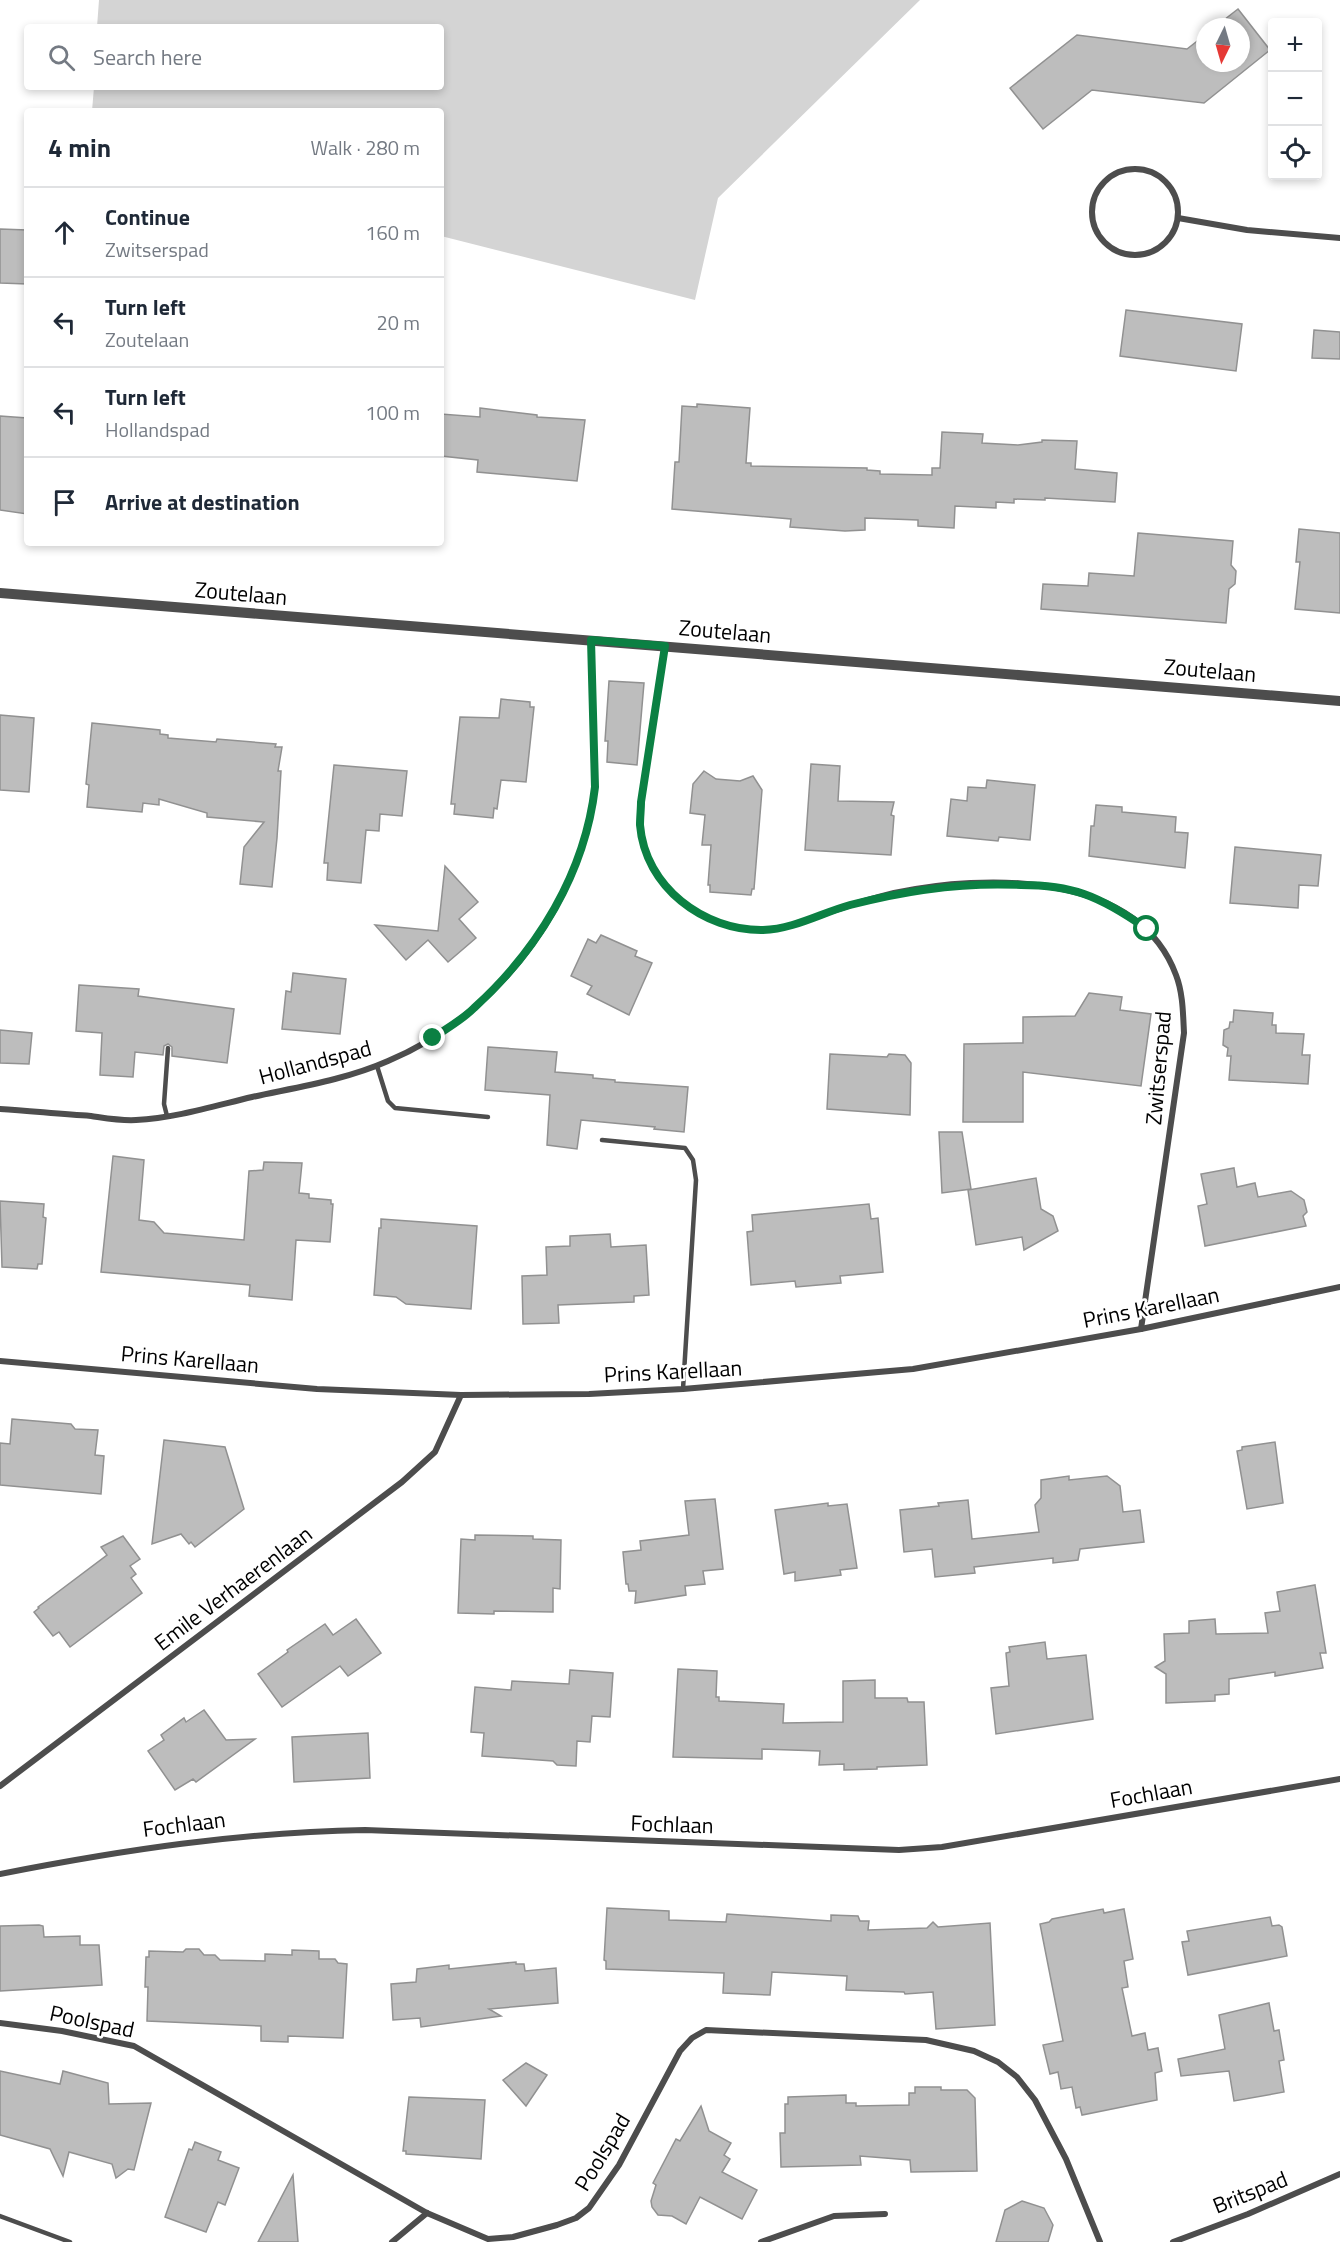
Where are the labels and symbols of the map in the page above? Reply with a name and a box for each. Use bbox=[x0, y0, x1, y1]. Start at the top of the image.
north arrow bbox=[1196, 18, 1250, 72]
street label: Zoutelaan bbox=[193, 572, 289, 614]
street label: Zoutelaan bbox=[677, 610, 773, 652]
street label: Zoutelaan bbox=[1162, 649, 1258, 691]
route start bbox=[1133, 915, 1159, 941]
street label: Zwitserspad bbox=[1136, 1010, 1180, 1126]
route end bbox=[419, 1024, 445, 1050]
street label: Hollandspad bbox=[255, 1031, 375, 1093]
street label: Prins Karellaan bbox=[1080, 1277, 1222, 1337]
street label: Prins Karellaan bbox=[120, 1336, 260, 1382]
street label: Prins Karellaan bbox=[603, 1350, 743, 1392]
street label: Emile Verhaerenlaan bbox=[147, 1517, 319, 1659]
street label: Fochlaan bbox=[1107, 1769, 1195, 1817]
street label: Fochlaan bbox=[141, 1802, 227, 1846]
street label: Fochlaan bbox=[630, 1806, 714, 1842]
street label: Poolspad bbox=[47, 1995, 137, 2047]
street label: Poolspad bbox=[565, 2106, 639, 2198]
street label: Britspad bbox=[1207, 2162, 1293, 2222]

